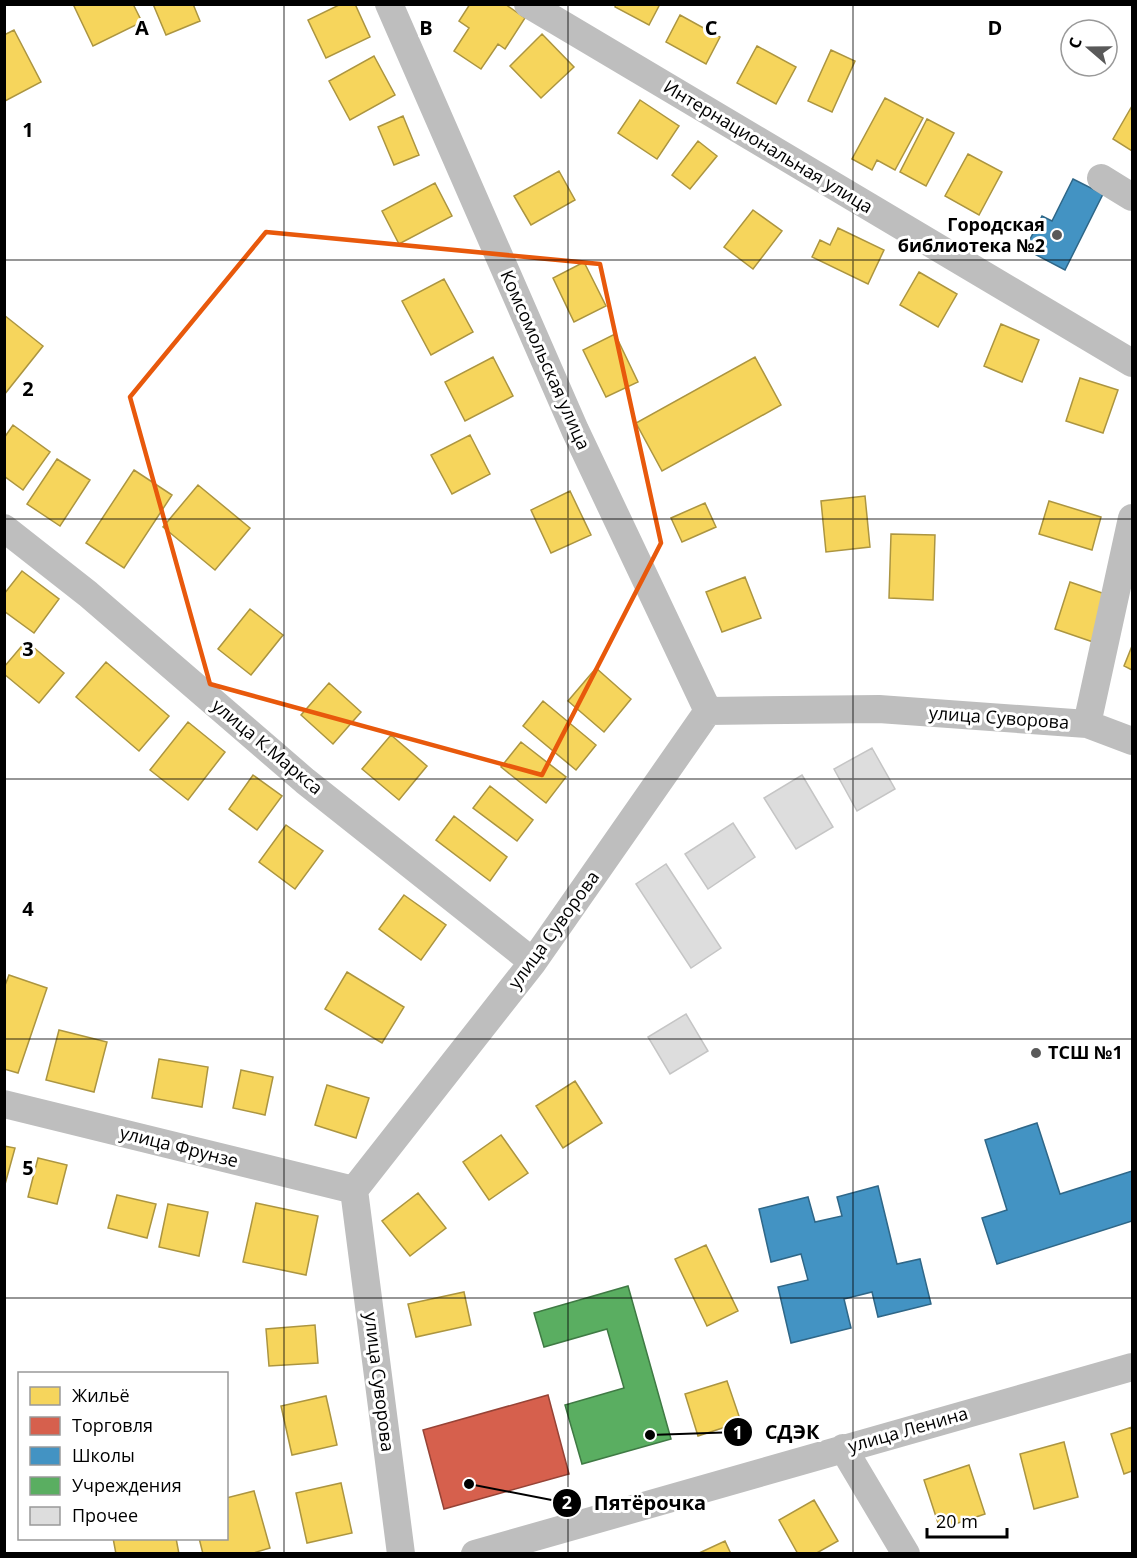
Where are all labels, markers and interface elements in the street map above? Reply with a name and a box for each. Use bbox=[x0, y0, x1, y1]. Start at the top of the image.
text: A bbox=[135, 14, 149, 41]
text: B bbox=[419, 14, 433, 41]
text: C bbox=[705, 14, 718, 41]
text: D bbox=[988, 14, 1002, 41]
north arrow bbox=[1059, 18, 1119, 78]
text: С bbox=[1063, 34, 1087, 51]
street label: Интернациональная улица bbox=[659, 74, 878, 218]
text: 1 bbox=[22, 116, 34, 143]
place label: Городская библиотека №2 bbox=[898, 212, 1045, 257]
marker: Городская библиотека №2 bbox=[1050, 228, 1064, 242]
street label: Комсомольская улица bbox=[495, 266, 596, 453]
text: 2 bbox=[22, 375, 34, 402]
text: 3 bbox=[22, 635, 34, 662]
street label: улица К.Маркса bbox=[207, 693, 328, 800]
street label: улица Суворова bbox=[928, 700, 1070, 734]
street label: улица Суворова bbox=[502, 866, 604, 993]
text: 4 bbox=[22, 895, 34, 922]
place label: ТСШ №1 bbox=[1048, 1040, 1123, 1064]
marker: ТСШ №1 bbox=[1029, 1046, 1043, 1060]
street label: улица Фрунзе bbox=[117, 1120, 241, 1172]
text: 5 bbox=[22, 1154, 34, 1181]
street label: улица Суворова bbox=[360, 1311, 400, 1453]
legend bbox=[18, 1372, 228, 1540]
text: Жильё bbox=[72, 1383, 130, 1407]
street label: улица Ленина bbox=[845, 1400, 970, 1458]
text: Торговля bbox=[72, 1413, 153, 1437]
callout: СДЭК bbox=[723, 1413, 832, 1451]
text: СДЭК bbox=[765, 1418, 820, 1445]
text: 1 bbox=[733, 1420, 743, 1444]
text: Школы bbox=[72, 1443, 135, 1467]
text: Учреждения bbox=[72, 1473, 182, 1497]
callout: Пятёрочка bbox=[552, 1484, 719, 1522]
text: Пятёрочка bbox=[594, 1489, 706, 1516]
text: 2 bbox=[562, 1490, 572, 1514]
scale bar bbox=[927, 1501, 1006, 1539]
text: Прочее bbox=[72, 1503, 138, 1527]
text: 20 m bbox=[936, 1509, 978, 1533]

